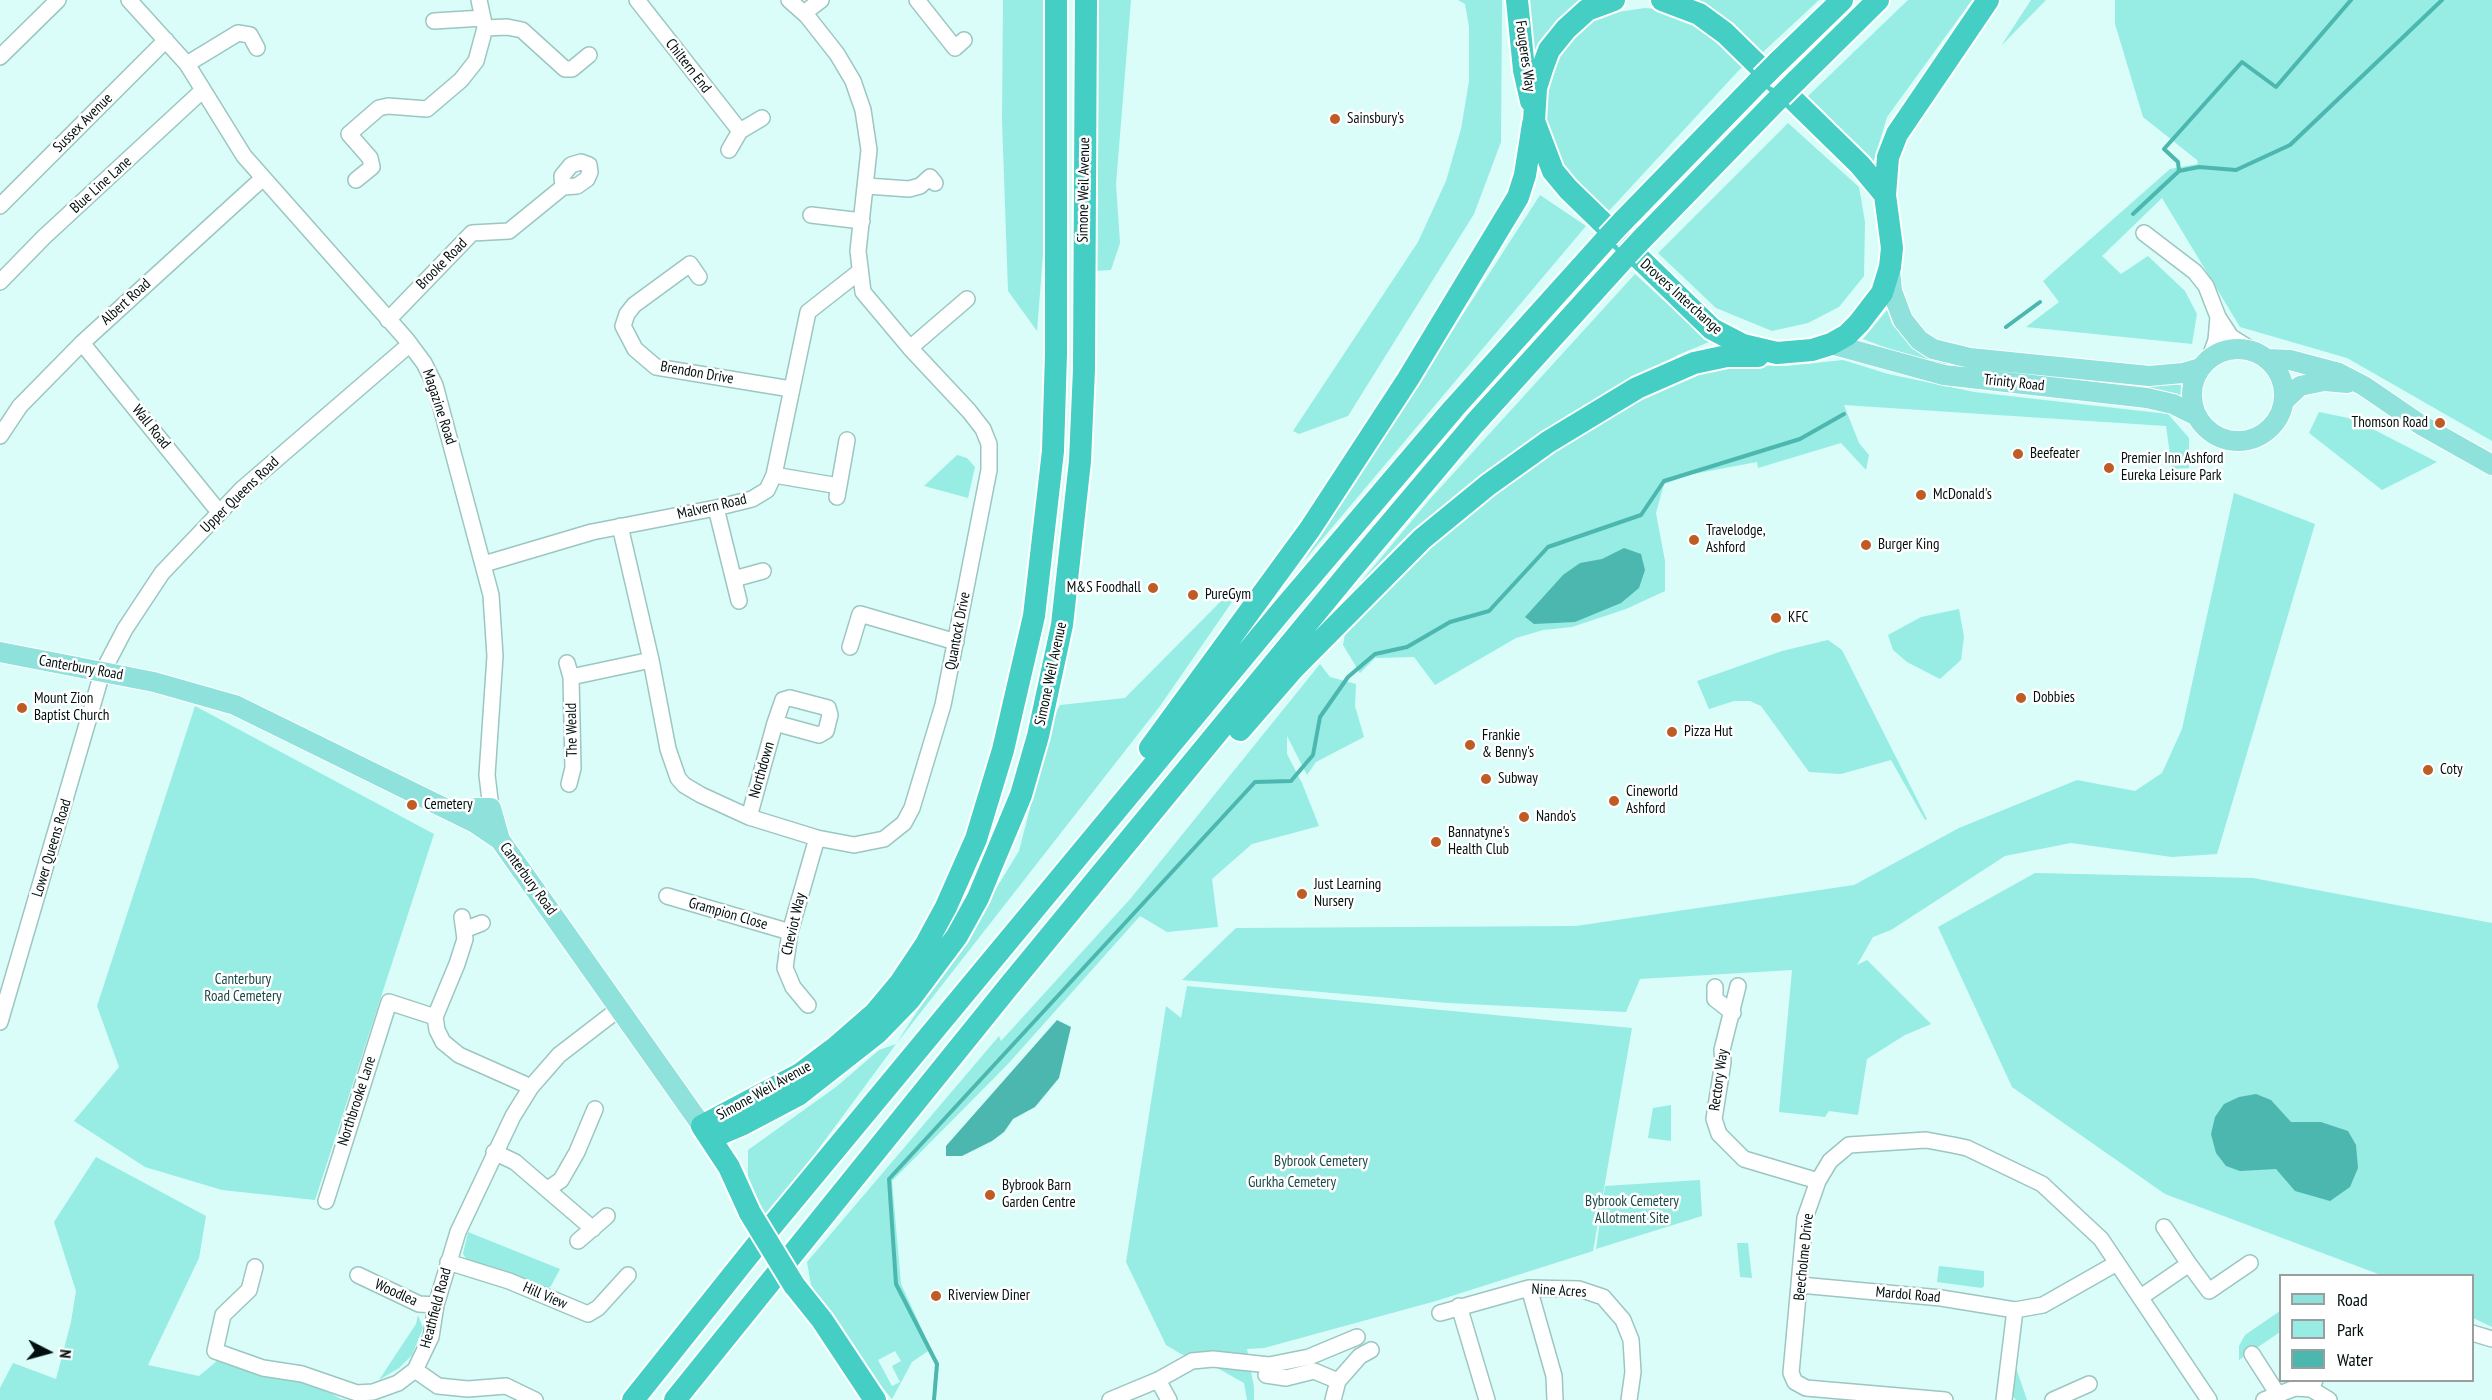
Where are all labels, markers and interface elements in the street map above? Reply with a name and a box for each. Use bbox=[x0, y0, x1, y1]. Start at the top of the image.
street label: Fougeres Way bbox=[1511, 19, 1539, 93]
street label: Chiltern End bbox=[661, 35, 715, 97]
street label: Sussex Avenue bbox=[50, 90, 116, 156]
place label: Sainsbury's bbox=[1347, 110, 1404, 128]
marker: Sainsbury's bbox=[1328, 112, 1342, 126]
street label: Simone Weil Avenue bbox=[1074, 137, 1094, 243]
street label: Blue Line Lane bbox=[66, 153, 136, 217]
street label: Brooke Road bbox=[413, 235, 471, 293]
street label: Drovers Interchange bbox=[1636, 255, 1726, 339]
street label: Albert Road bbox=[97, 275, 155, 329]
street label: Brendon Drive bbox=[659, 358, 735, 388]
street label: Magazine Road bbox=[418, 367, 460, 447]
street label: Trinity Road bbox=[1983, 371, 2045, 395]
street label: Wall Road bbox=[128, 401, 174, 453]
place label: Thomson Road bbox=[2352, 414, 2428, 432]
marker: Thomson Road bbox=[2433, 416, 2447, 430]
place label: Beefeater bbox=[2030, 445, 2080, 463]
marker: Beefeater bbox=[2011, 447, 2025, 461]
place label: Premier Inn Ashford Eureka Leisure Park bbox=[2121, 450, 2224, 485]
street label: Upper Queens Road bbox=[197, 453, 283, 537]
marker: Premier Inn Ashford Eureka Leisure Park bbox=[2102, 461, 2116, 475]
place label: McDonald's bbox=[1933, 486, 1992, 504]
marker: McDonald's bbox=[1914, 488, 1928, 502]
street label: Malvern Road bbox=[676, 490, 748, 524]
place label: Travelodge, Ashford bbox=[1706, 522, 1765, 557]
marker: Travelodge, Ashford bbox=[1687, 533, 1701, 547]
place label: Burger King bbox=[1878, 536, 1939, 554]
marker: Burger King bbox=[1859, 538, 1873, 552]
place label: M&S Foodhall bbox=[1067, 579, 1141, 597]
marker: M&S Foodhall bbox=[1146, 581, 1160, 595]
place label: PureGym bbox=[1205, 586, 1251, 604]
marker: PureGym bbox=[1186, 588, 1200, 602]
street label: Quantock Drive bbox=[942, 590, 974, 672]
place label: KFC bbox=[1788, 609, 1808, 627]
marker: KFC bbox=[1769, 611, 1783, 625]
street label: Simone Weil Avenue bbox=[1031, 621, 1071, 727]
street label: Canterbury Road bbox=[38, 652, 124, 684]
place label: Dobbies bbox=[2033, 689, 2075, 707]
place label: Mount Zion Baptist Church bbox=[34, 690, 109, 725]
marker: Dobbies bbox=[2014, 691, 2028, 705]
marker: Mount Zion Baptist Church bbox=[15, 701, 29, 715]
street label: The Weald bbox=[563, 703, 581, 757]
place label: Pizza Hut bbox=[1684, 723, 1733, 741]
marker: Pizza Hut bbox=[1665, 725, 1679, 739]
place label: Frankie & Benny's bbox=[1482, 727, 1534, 762]
marker: Frankie & Benny's bbox=[1463, 738, 1477, 752]
street label: Northdown bbox=[745, 740, 779, 800]
place label: Coty bbox=[2440, 761, 2463, 779]
marker: Coty bbox=[2421, 763, 2435, 777]
place label: Subway bbox=[1498, 770, 1538, 788]
marker: Subway bbox=[1479, 772, 1493, 786]
place label: Cineworld Ashford bbox=[1626, 783, 1678, 818]
marker: Cineworld Ashford bbox=[1607, 794, 1621, 808]
place label: Cemetery bbox=[424, 796, 473, 814]
street label: Lower Queens Road bbox=[29, 797, 75, 899]
marker: Cemetery bbox=[405, 798, 419, 812]
place label: Nando's bbox=[1536, 808, 1576, 826]
marker: Nando's bbox=[1517, 810, 1531, 824]
place label: Bannatyne's Health Club bbox=[1448, 824, 1509, 859]
marker: Bannatyne's Health Club bbox=[1429, 835, 1443, 849]
street label: Canterbury Road bbox=[496, 839, 560, 919]
place label: Just Learning Nursery bbox=[1314, 876, 1381, 911]
marker: Just Learning Nursery bbox=[1295, 887, 1309, 901]
street label: Cheviot Way bbox=[778, 891, 810, 957]
street label: Grampion Close bbox=[686, 894, 770, 934]
park label: Canterbury Road Cemetery bbox=[204, 971, 282, 1006]
street label: Rectory Way bbox=[1706, 1048, 1732, 1112]
street label: Northbrooke Lane bbox=[334, 1054, 380, 1148]
street label: Simone Weil Avenue bbox=[714, 1058, 814, 1124]
park label: Bybrook Cemetery bbox=[1274, 1153, 1368, 1171]
park label: Gurkha Cemetery bbox=[1248, 1174, 1336, 1192]
place label: Bybrook Barn Garden Centre bbox=[1002, 1177, 1076, 1212]
marker: Bybrook Barn Garden Centre bbox=[983, 1188, 997, 1202]
park label: Bybrook Cemetery Allotment Site bbox=[1585, 1193, 1679, 1228]
street label: Beecholme Drive bbox=[1790, 1213, 1818, 1301]
street label: Heathfield Road bbox=[417, 1266, 455, 1350]
legend bbox=[2279, 1274, 2474, 1382]
street label: Woodlea bbox=[372, 1276, 420, 1310]
street label: Hill View bbox=[520, 1279, 570, 1313]
street label: Nine Acres bbox=[1531, 1281, 1587, 1301]
street label: Mardol Road bbox=[1875, 1283, 1941, 1307]
place label: Riverview Diner bbox=[948, 1287, 1030, 1305]
text: Road bbox=[2337, 1288, 2368, 1311]
marker: Riverview Diner bbox=[929, 1289, 943, 1303]
text: Park bbox=[2337, 1318, 2364, 1341]
north arrow bbox=[18, 1322, 78, 1382]
text: Water bbox=[2337, 1348, 2373, 1371]
text: N bbox=[56, 1349, 76, 1359]

